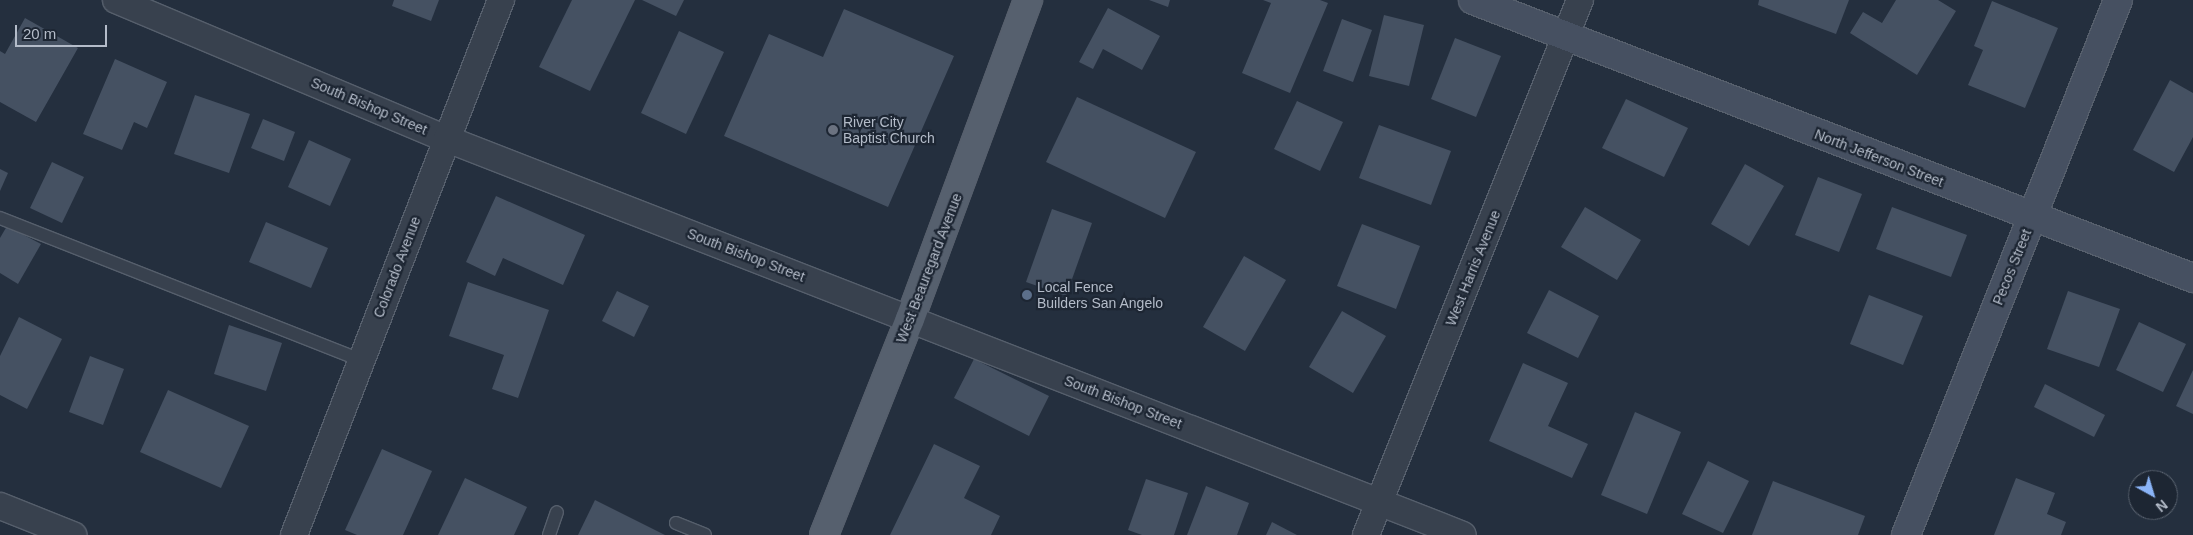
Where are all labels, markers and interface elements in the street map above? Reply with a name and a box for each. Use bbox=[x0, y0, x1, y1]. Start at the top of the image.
scale bar bbox=[18, 15, 110, 47]
text: 20 m bbox=[23, 25, 56, 42]
street label: South Bishop Street bbox=[308, 74, 430, 138]
place label: River City Baptist Church bbox=[843, 114, 935, 146]
marker: River City Baptist Church bbox=[827, 124, 839, 136]
street label: North Jefferson Street bbox=[1812, 126, 1946, 190]
street label: West Beauregard Avenue bbox=[893, 190, 965, 346]
street label: West Harris Avenue bbox=[1442, 207, 1504, 329]
street label: Colorado Avenue bbox=[370, 214, 424, 320]
street label: South Bishop Street bbox=[685, 225, 807, 285]
street label: Pecos Street bbox=[1989, 227, 2035, 307]
place label: Local Fence Builders San Angelo bbox=[1037, 279, 1164, 312]
marker: Local Fence Builders San Angelo bbox=[1021, 289, 1033, 301]
street label: South Bishop Street bbox=[1062, 372, 1184, 432]
north arrow bbox=[2128, 470, 2178, 520]
text: N bbox=[2153, 496, 2171, 515]

